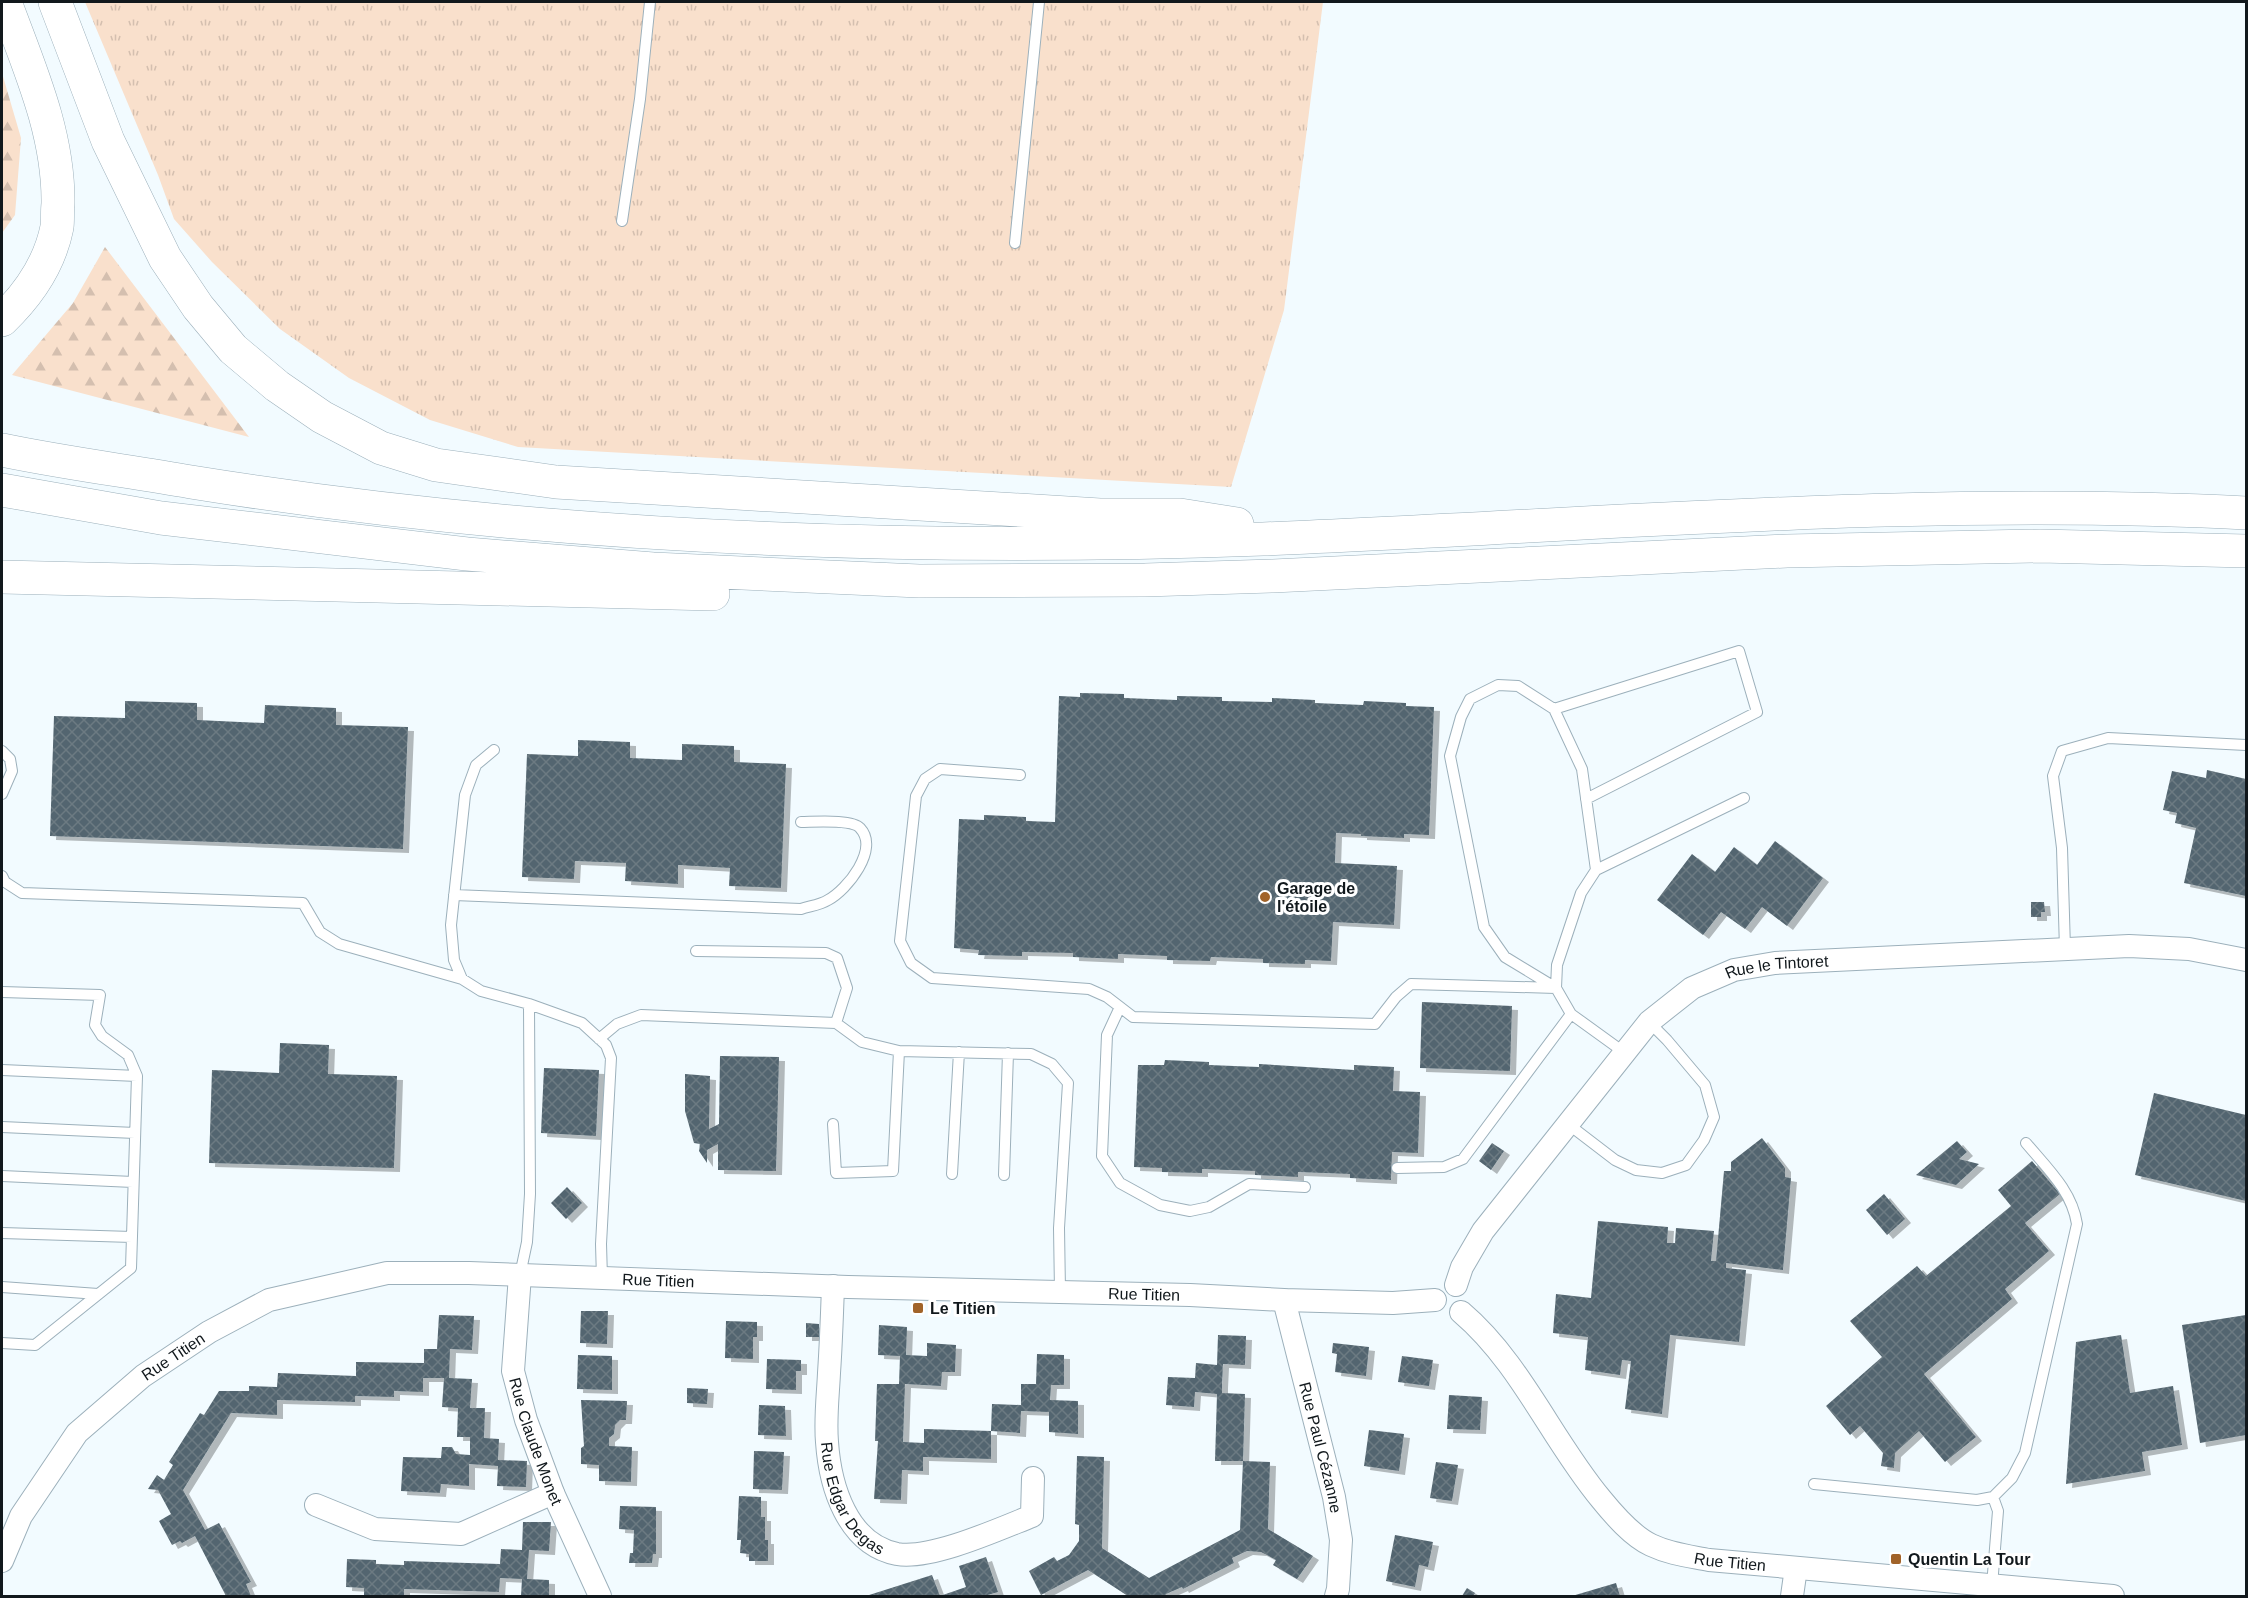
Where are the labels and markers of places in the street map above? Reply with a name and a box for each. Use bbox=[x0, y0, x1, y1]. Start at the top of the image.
place label: Garage de l'étoile bbox=[1277, 880, 1355, 915]
marker: Garage de l'étoile bbox=[1258, 890, 1272, 904]
place label: Le Titien bbox=[930, 1300, 996, 1317]
marker: Le Titien bbox=[911, 1301, 925, 1315]
place label: Quentin La Tour bbox=[1908, 1551, 2030, 1568]
marker: Quentin La Tour bbox=[1889, 1552, 1903, 1566]

